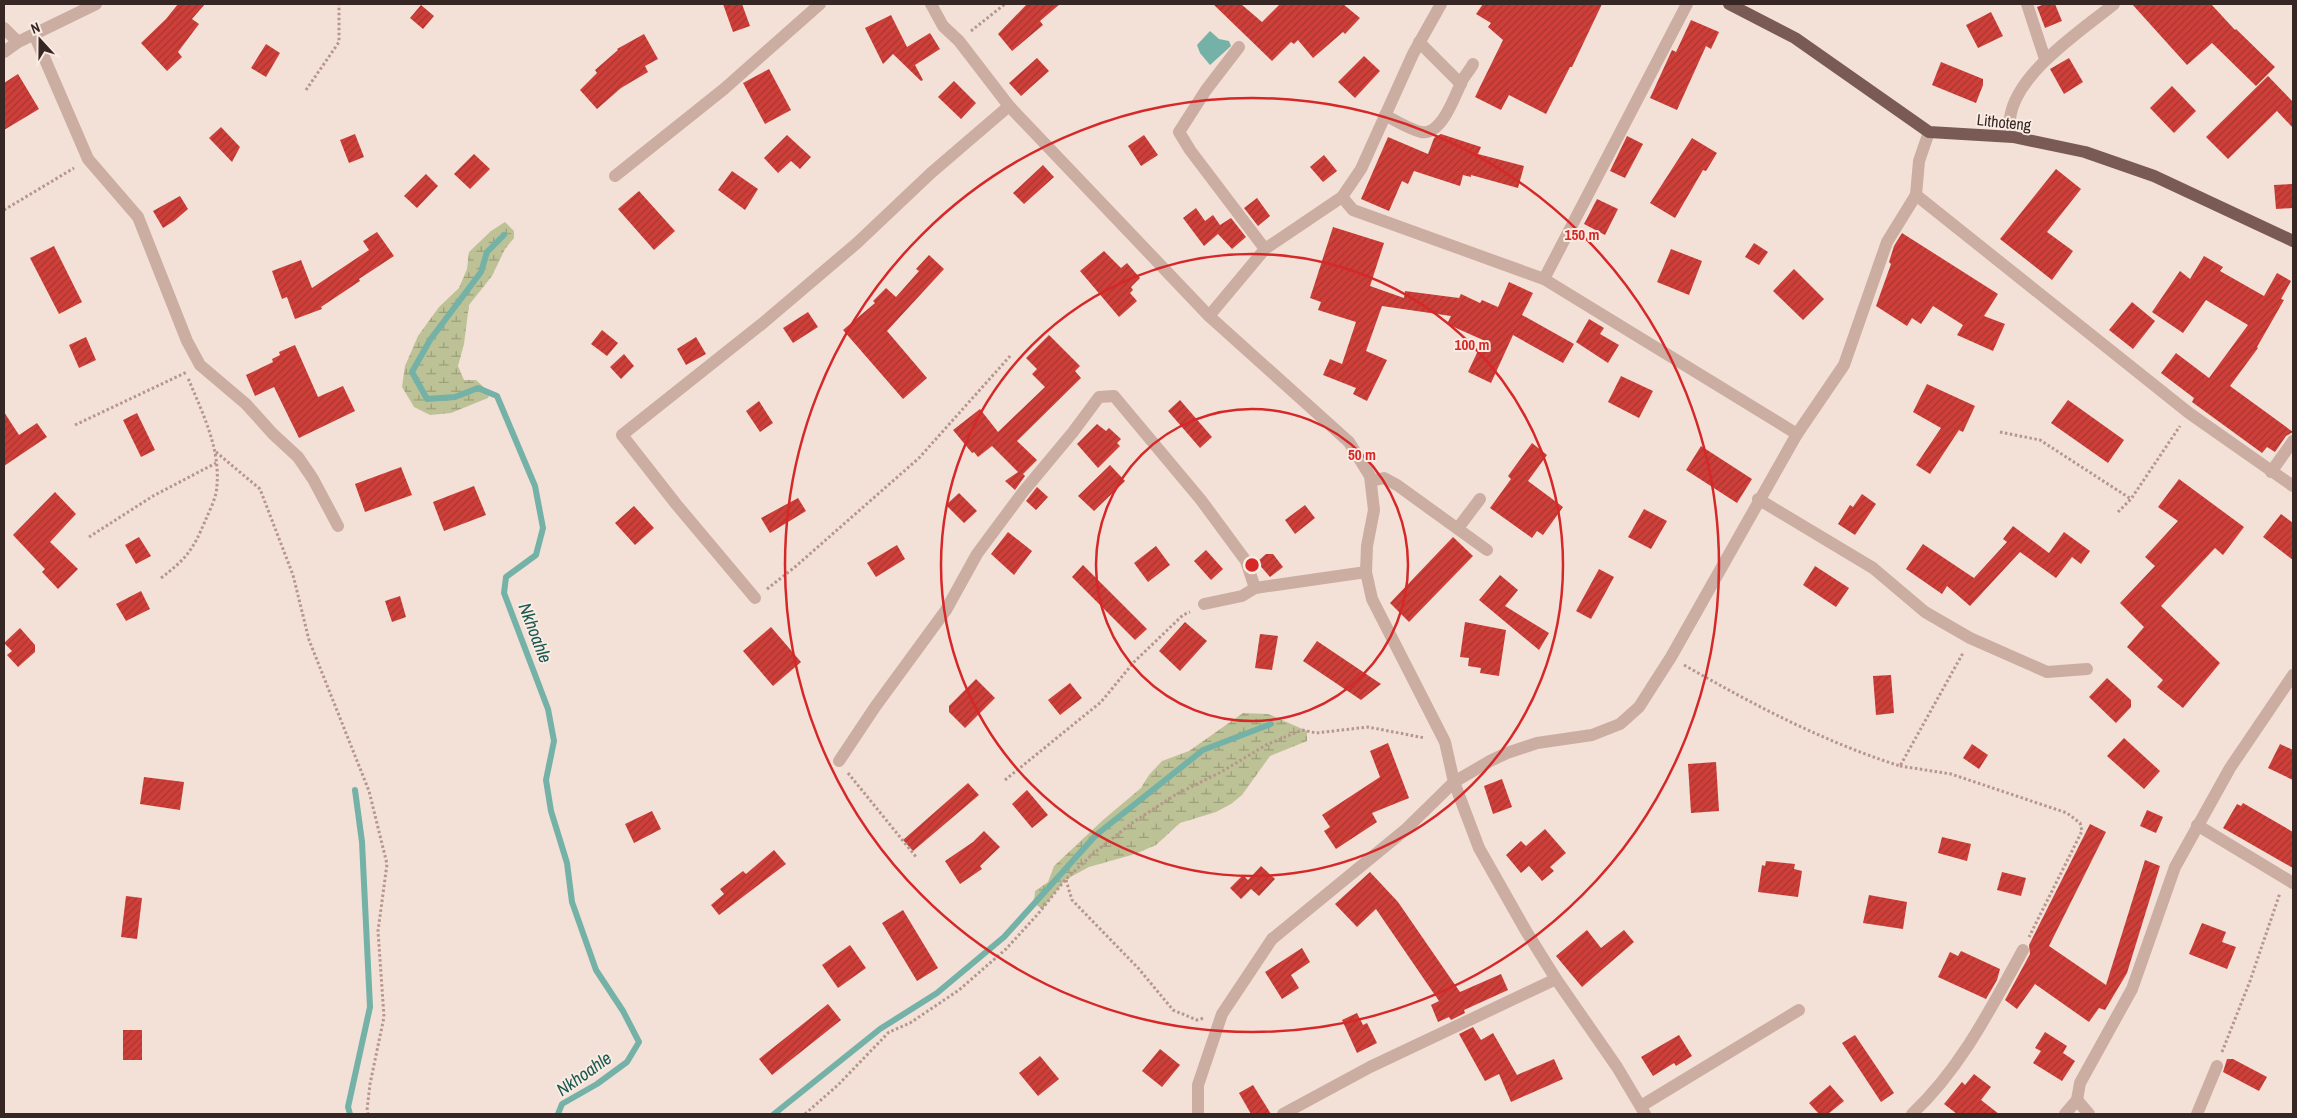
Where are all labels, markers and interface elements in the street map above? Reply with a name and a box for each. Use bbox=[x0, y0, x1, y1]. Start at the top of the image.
north arrow bbox=[15, 15, 65, 65]
text: N bbox=[28, 18, 42, 38]
street label: Lithoteng bbox=[1976, 108, 2033, 136]
text: 150 m bbox=[1565, 224, 1599, 245]
text: 100 m bbox=[1455, 334, 1489, 355]
text: 50 m bbox=[1348, 444, 1376, 465]
centre of rings bbox=[1243, 556, 1261, 574]
water label: Nkhoahle bbox=[513, 599, 558, 666]
water label: Nkhoahle bbox=[551, 1045, 616, 1102]

